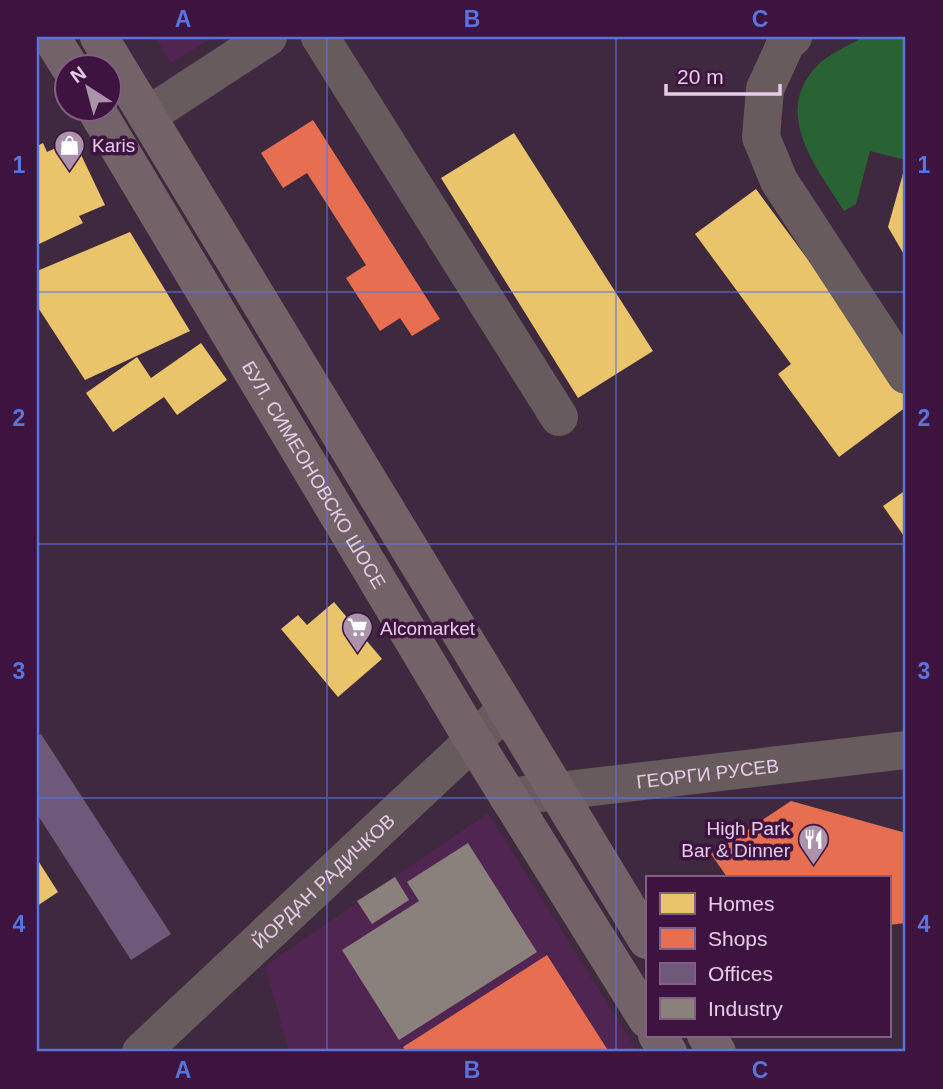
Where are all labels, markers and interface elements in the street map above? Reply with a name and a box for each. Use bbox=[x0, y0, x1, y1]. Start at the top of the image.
text: A bbox=[175, 6, 191, 32]
text: B bbox=[464, 6, 480, 32]
text: C bbox=[752, 6, 768, 32]
north arrow bbox=[52, 52, 122, 122]
scale bar bbox=[666, 52, 780, 96]
text: N bbox=[67, 62, 90, 87]
text: 20 m bbox=[677, 65, 724, 88]
shop icon: Karis bbox=[52, 128, 86, 172]
place label: Karis bbox=[92, 135, 135, 156]
text: 1 bbox=[13, 152, 26, 178]
text: 1 bbox=[918, 152, 931, 178]
street label: БУЛ. СИМЕОНОВСКО ШОСЕ bbox=[238, 357, 390, 592]
text: 2 bbox=[13, 405, 25, 431]
text: 2 bbox=[918, 405, 930, 431]
supermarket icon: Alcomarket bbox=[340, 611, 374, 655]
place label: Alcomarket bbox=[380, 618, 476, 639]
text: 3 bbox=[13, 658, 25, 684]
text: 3 bbox=[918, 658, 930, 684]
street label: ГЕОРГИ РУСЕВ bbox=[635, 755, 780, 793]
street label: ЙОРДАН РАДИЧКОВ bbox=[248, 810, 399, 953]
place label: High Park Bar & Dinner bbox=[681, 818, 791, 861]
restaurant icon: High Park Bar & Dinner bbox=[796, 822, 830, 866]
legend bbox=[646, 876, 890, 1036]
text: Homes bbox=[708, 892, 775, 915]
text: 4 bbox=[13, 911, 26, 937]
text: 4 bbox=[918, 911, 931, 937]
text: Shops bbox=[708, 927, 768, 950]
text: Offices bbox=[708, 962, 773, 985]
text: Industry bbox=[708, 997, 783, 1020]
text: A bbox=[175, 1057, 191, 1083]
text: B bbox=[464, 1057, 480, 1083]
text: C bbox=[752, 1057, 768, 1083]

